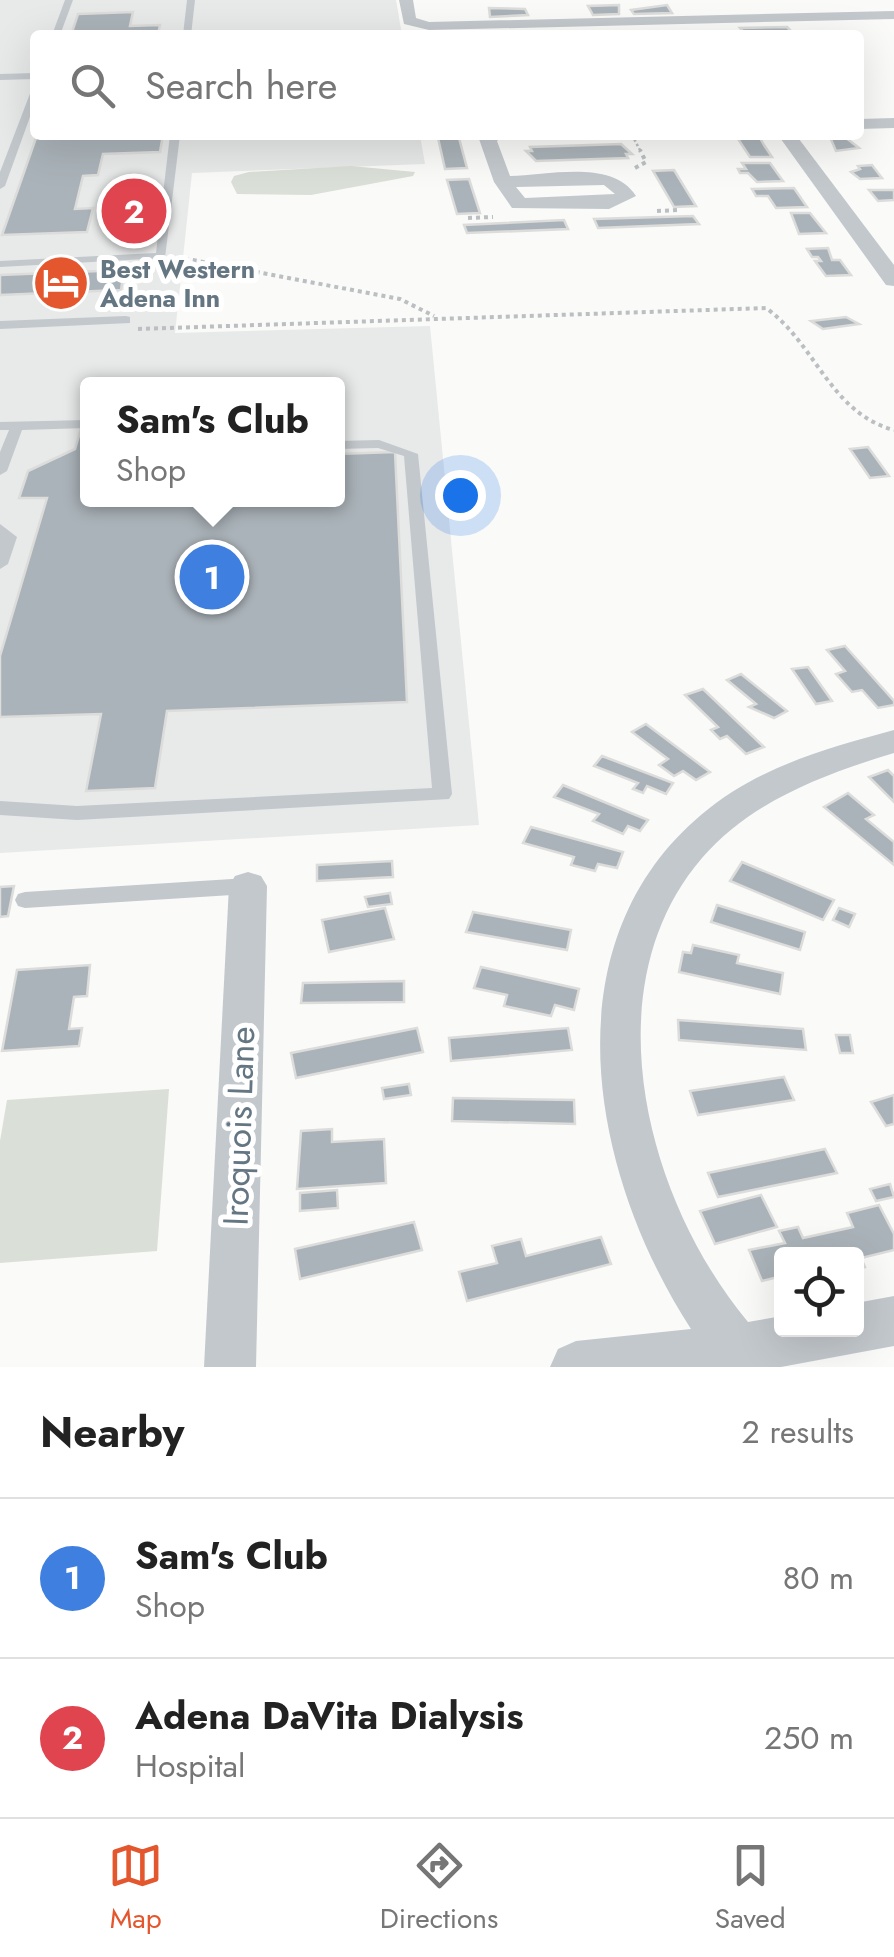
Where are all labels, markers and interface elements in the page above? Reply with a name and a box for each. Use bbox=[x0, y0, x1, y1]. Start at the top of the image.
search box bbox=[30, 30, 864, 140]
icon: search bbox=[65, 58, 120, 113]
text: Search here bbox=[145, 58, 337, 113]
pin: 2 bbox=[102, 174, 166, 248]
place label: Best Western Adena Inn bbox=[99, 251, 255, 316]
hotel icon: Best Western Adena Inn bbox=[31, 253, 91, 313]
popup bbox=[80, 377, 345, 507]
text: Sam's Club bbox=[116, 392, 309, 447]
text: Shop bbox=[116, 447, 186, 493]
your location bbox=[435, 470, 486, 521]
pin: 1 bbox=[180, 540, 244, 614]
street label: Iroquois Lane bbox=[211, 1026, 267, 1226]
map controls bbox=[774, 1247, 864, 1337]
button: locate bbox=[774, 1247, 864, 1337]
text: Nearby bbox=[40, 1402, 184, 1463]
text: 2 results bbox=[742, 1409, 854, 1455]
text: Sam's Club bbox=[135, 1528, 328, 1583]
text: 1 bbox=[64, 1555, 81, 1601]
text: 80 m bbox=[783, 1555, 854, 1601]
text: Shop bbox=[135, 1583, 205, 1629]
text: Adena DaVita Dialysis bbox=[135, 1688, 524, 1743]
text: 2 bbox=[62, 1715, 83, 1761]
text: 250 m bbox=[764, 1715, 854, 1761]
text: Hospital bbox=[135, 1743, 245, 1789]
tab: Map bbox=[108, 1838, 163, 1939]
tab: Directions bbox=[380, 1838, 498, 1939]
tab: Saved bbox=[715, 1838, 786, 1939]

